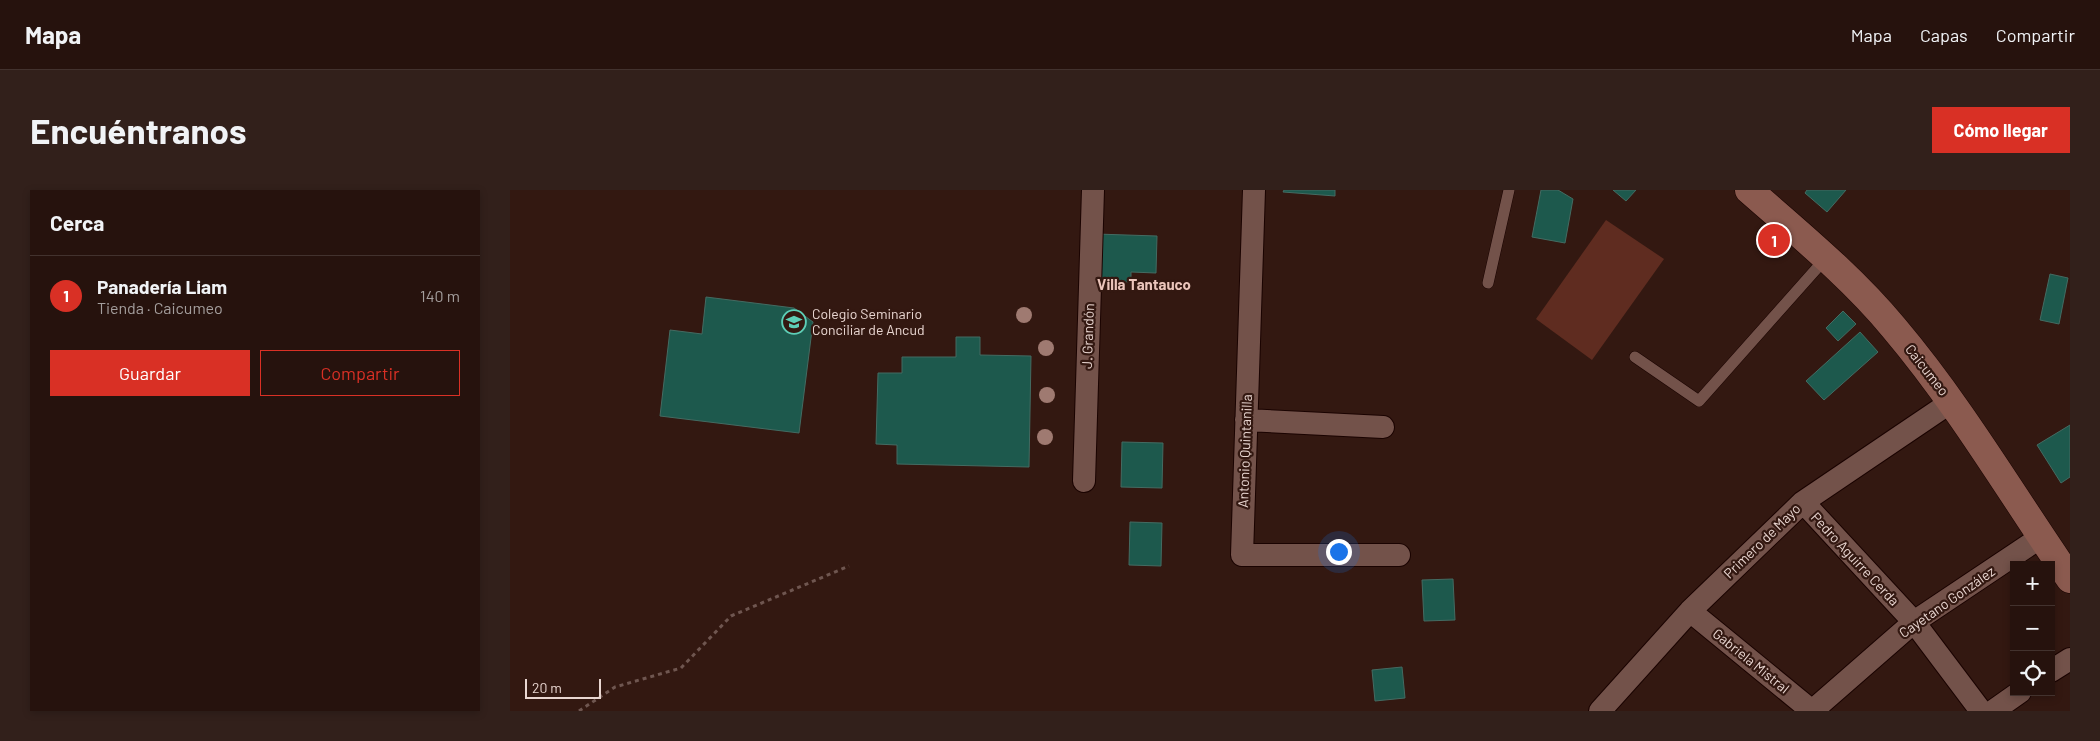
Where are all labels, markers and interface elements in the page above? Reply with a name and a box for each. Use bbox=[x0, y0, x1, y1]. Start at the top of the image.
text: Mapa bbox=[25, 20, 81, 49]
text: Mapa bbox=[1851, 24, 1892, 46]
text: Capas bbox=[1920, 24, 1968, 46]
text: Compartir bbox=[1996, 24, 2075, 46]
button: Cómo llegar bbox=[1932, 107, 2070, 153]
text: Encuéntranos bbox=[30, 109, 247, 151]
text: Cerca bbox=[50, 210, 104, 235]
pin: 1 bbox=[1758, 221, 1790, 259]
text: Panadería Liam bbox=[97, 275, 227, 298]
district label: Villa Tantauco bbox=[1097, 275, 1191, 293]
text: 1 bbox=[63, 286, 69, 305]
text: 140 m bbox=[420, 286, 460, 305]
text: Tienda · Caicumeo bbox=[97, 298, 223, 317]
street label: J. Grandón bbox=[1078, 303, 1097, 369]
place label: Colegio Seminario Conciliar de Ancud bbox=[812, 305, 925, 338]
school or university icon: Colegio Seminario Conciliar de Ancud bbox=[781, 309, 807, 335]
street label: Caicumeo bbox=[1902, 341, 1953, 399]
button: Guardar bbox=[50, 350, 250, 396]
button: Compartir bbox=[260, 350, 460, 396]
street label: Antonio Quintanilla bbox=[1234, 394, 1255, 508]
street label: Primero de Mayo bbox=[1720, 500, 1804, 582]
street label: Pedro Aguirre Cerda bbox=[1808, 508, 1903, 609]
your location bbox=[1326, 539, 1352, 565]
map controls bbox=[2010, 561, 2055, 696]
button: + bbox=[2010, 561, 2055, 606]
street label: Cayetano González bbox=[1895, 562, 1998, 641]
button: − bbox=[2010, 606, 2055, 651]
street label: Gabriela Mistral bbox=[1710, 625, 1793, 697]
button: locate bbox=[2010, 651, 2055, 696]
scale bar bbox=[525, 676, 601, 699]
text: 20 m bbox=[532, 679, 562, 696]

